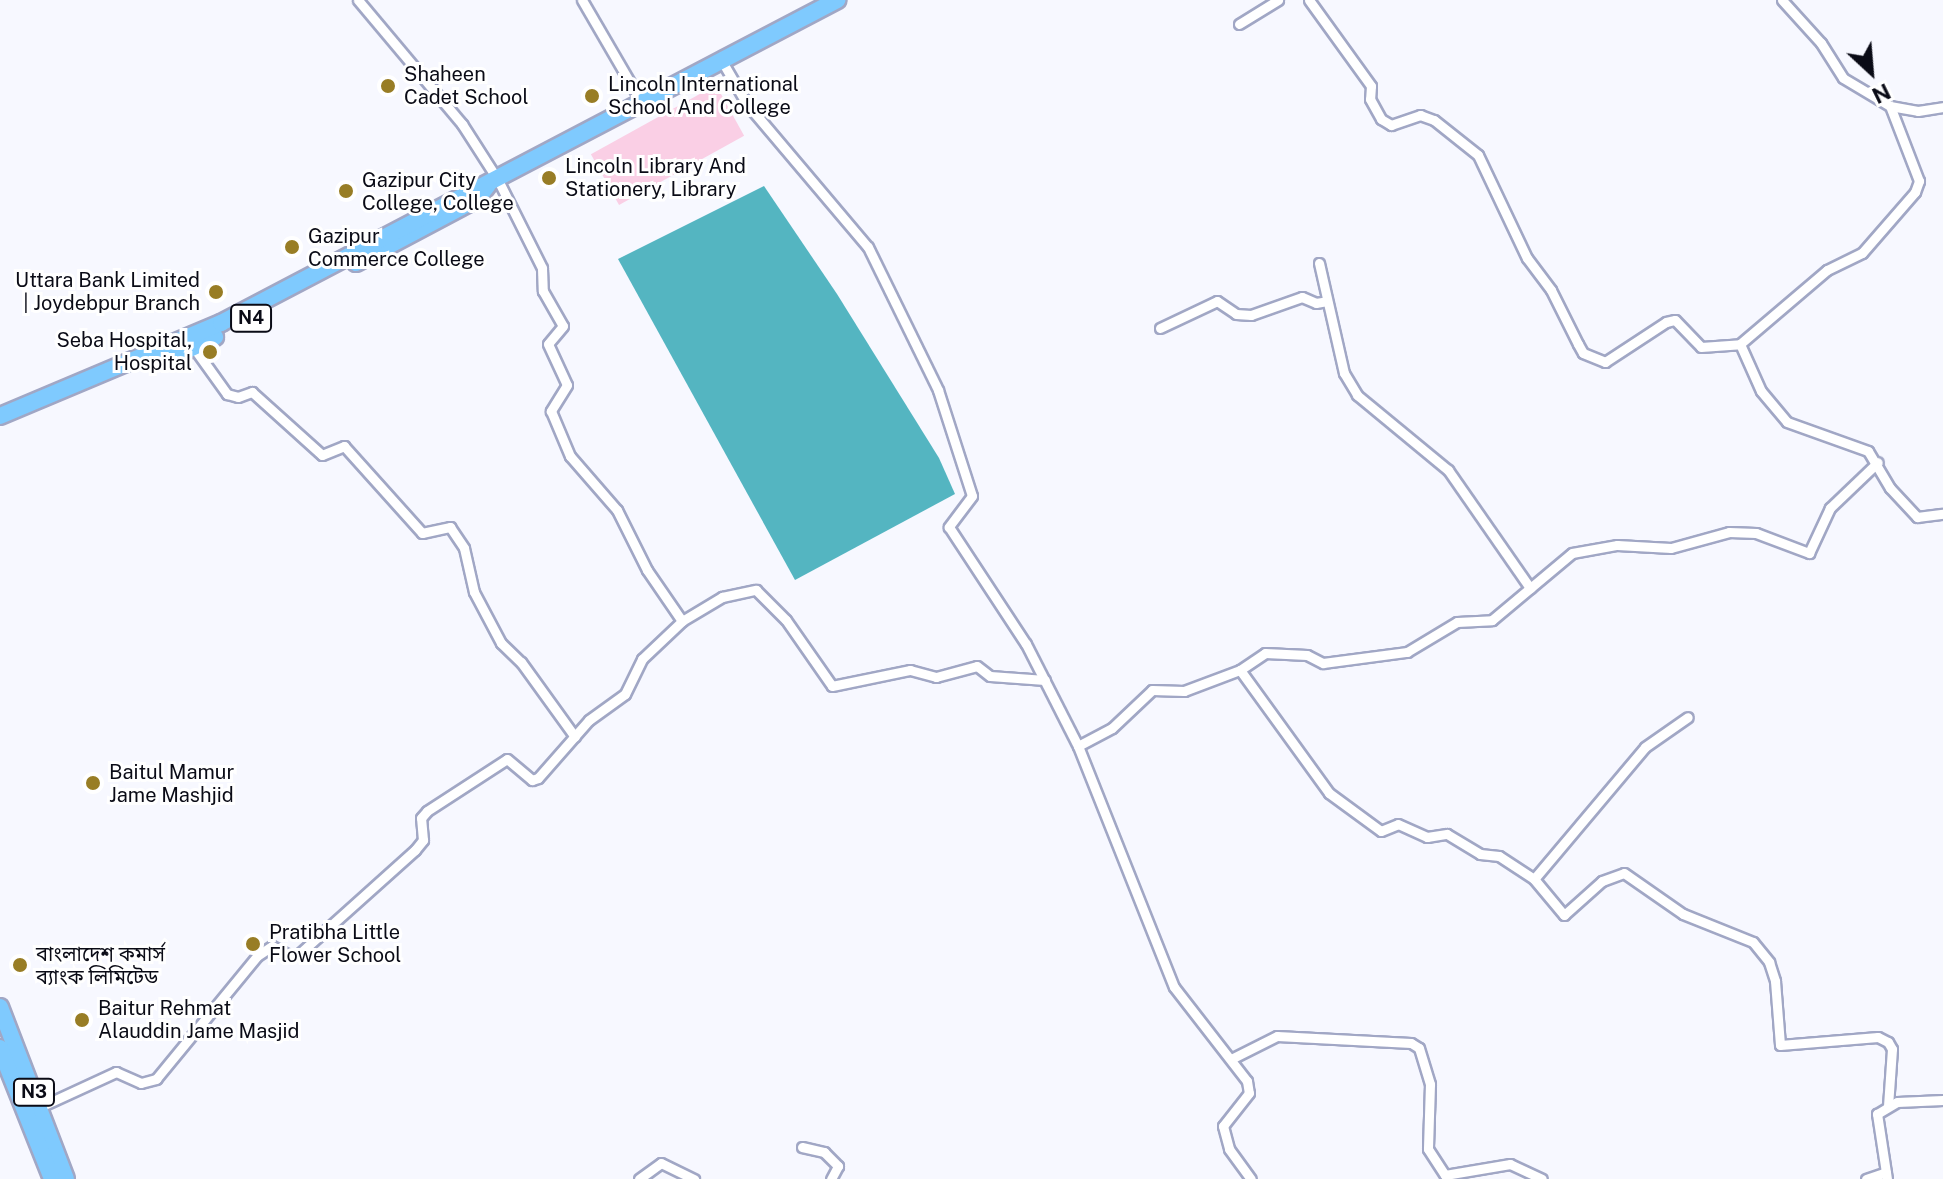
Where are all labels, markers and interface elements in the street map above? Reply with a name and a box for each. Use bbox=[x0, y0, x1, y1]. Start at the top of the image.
north arrow bbox=[1831, 32, 1911, 112]
place label: Shaheen Cadet School bbox=[404, 62, 528, 109]
place label: Lincoln International School And College bbox=[608, 72, 799, 119]
marker: Shaheen Cadet School bbox=[379, 77, 397, 95]
text: N bbox=[1868, 78, 1895, 109]
marker: Lincoln International School And College bbox=[583, 87, 601, 105]
place label: Lincoln Library And Stationery, Library bbox=[565, 154, 746, 201]
place label: Gazipur City College, College bbox=[362, 168, 514, 215]
marker: Lincoln Library And Stationery, Library bbox=[540, 169, 558, 187]
marker: Gazipur City College, College bbox=[337, 182, 355, 200]
place label: Gazipur Commerce College bbox=[308, 224, 485, 271]
marker: Gazipur Commerce College bbox=[283, 238, 301, 256]
place label: Uttara Bank Limited | Joydebpur Branch bbox=[15, 268, 200, 315]
marker: Uttara Bank Limited | Joydebpur Branch bbox=[207, 283, 225, 301]
road number: N4 bbox=[229, 304, 273, 332]
place label: Seba Hospital, Hospital bbox=[56, 328, 192, 375]
marker: Seba Hospital, Hospital bbox=[199, 341, 221, 363]
place label: Baitul Mamur Jame Mashjid bbox=[109, 760, 234, 807]
marker: Baitul Mamur Jame Mashjid bbox=[84, 774, 102, 792]
place label: Pratibha Little Flower School bbox=[269, 920, 401, 967]
marker: Pratibha Little Flower School bbox=[244, 935, 262, 953]
place label: বাংলাদেশ কমার্স ব্যাংক লিমিটেড bbox=[36, 942, 165, 989]
marker: বাংলাদেশ কমার্স ব্যাংক লিমিটেড bbox=[11, 956, 29, 974]
place label: Baitur Rehmat Alauddin Jame Masjid bbox=[98, 996, 300, 1043]
marker: Baitur Rehmat Alauddin Jame Masjid bbox=[73, 1011, 91, 1029]
road number: N3 bbox=[12, 1078, 56, 1106]

